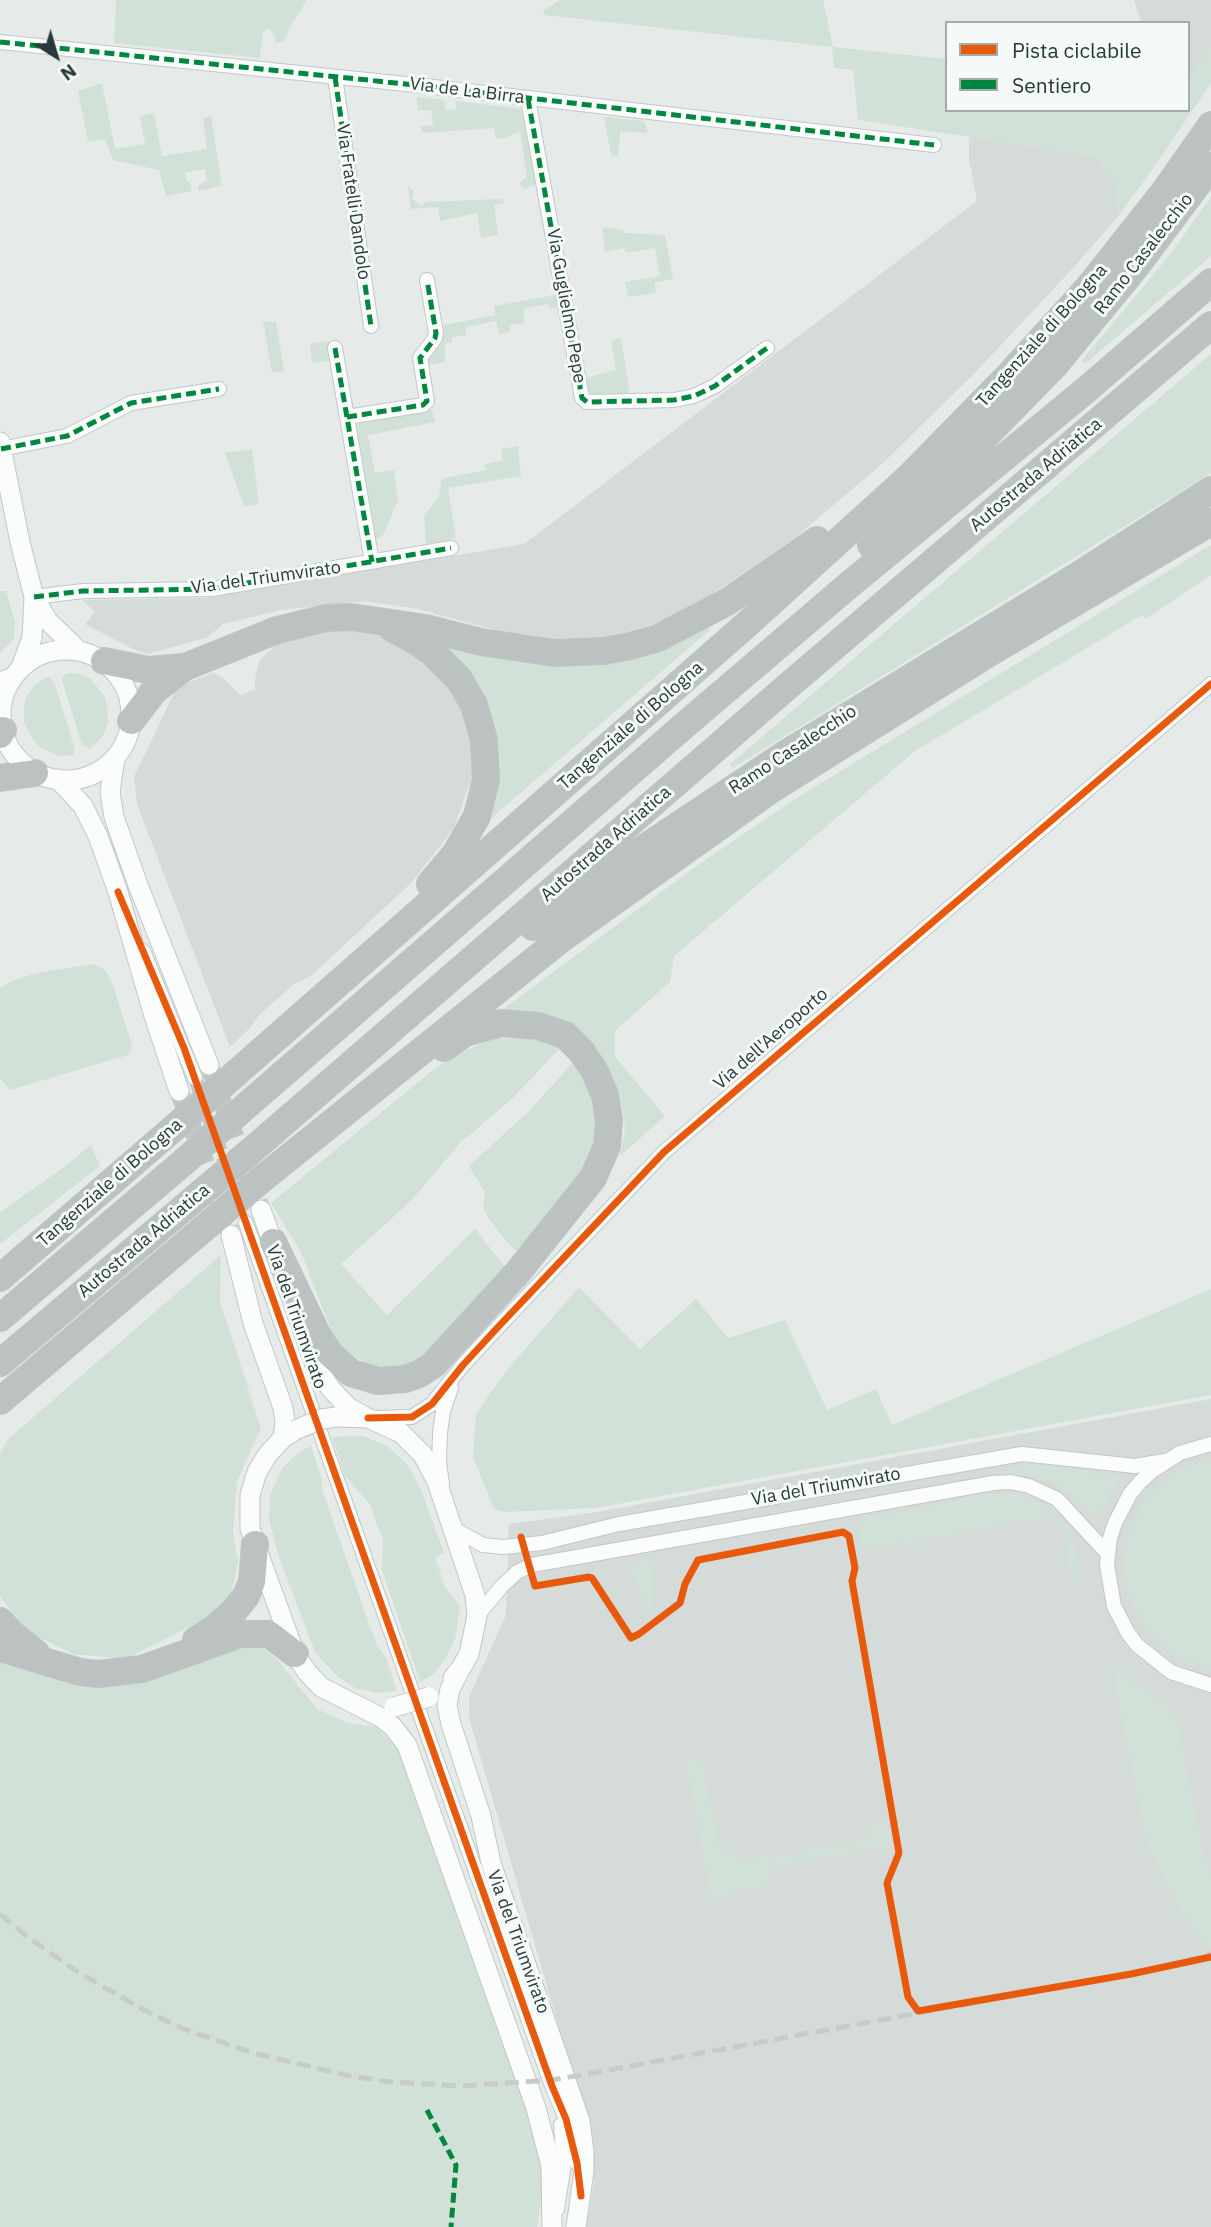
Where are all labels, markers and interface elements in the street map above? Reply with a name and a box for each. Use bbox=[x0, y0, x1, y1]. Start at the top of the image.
north arrow bbox=[21, 21, 91, 91]
legend bbox=[945, 21, 1190, 112]
text: Pista ciclabile bbox=[1012, 36, 1142, 64]
text: N bbox=[56, 59, 81, 86]
text: Sentiero bbox=[1012, 71, 1091, 99]
street label: Via de La Birra bbox=[408, 73, 526, 109]
street label: Via Fratelli Dandolo bbox=[331, 123, 375, 281]
street label: Ramo Casalecchio bbox=[1090, 189, 1198, 319]
street label: Via Guglielmo Pepe bbox=[542, 227, 590, 385]
street label: Tangenziale di Bologna bbox=[972, 260, 1112, 412]
street label: Autostrada Adriatica bbox=[966, 413, 1106, 537]
street label: Via del Triumvirato bbox=[190, 557, 342, 599]
street label: Tangenziale di Bologna bbox=[554, 657, 708, 795]
street label: Ramo Casalecchio bbox=[725, 701, 861, 799]
street label: Autostrada Adriatica bbox=[536, 782, 676, 906]
street label: Via dell'Aeroporto bbox=[709, 984, 833, 1094]
street label: Tangenziale di Bologna bbox=[33, 1114, 187, 1252]
street label: Autostrada Adriatica bbox=[74, 1179, 214, 1303]
street label: Via del Triumvirato bbox=[261, 1242, 331, 1392]
street label: Via del Triumvirato bbox=[750, 1463, 902, 1511]
street label: Via del Triumvirato bbox=[482, 1867, 554, 2017]

